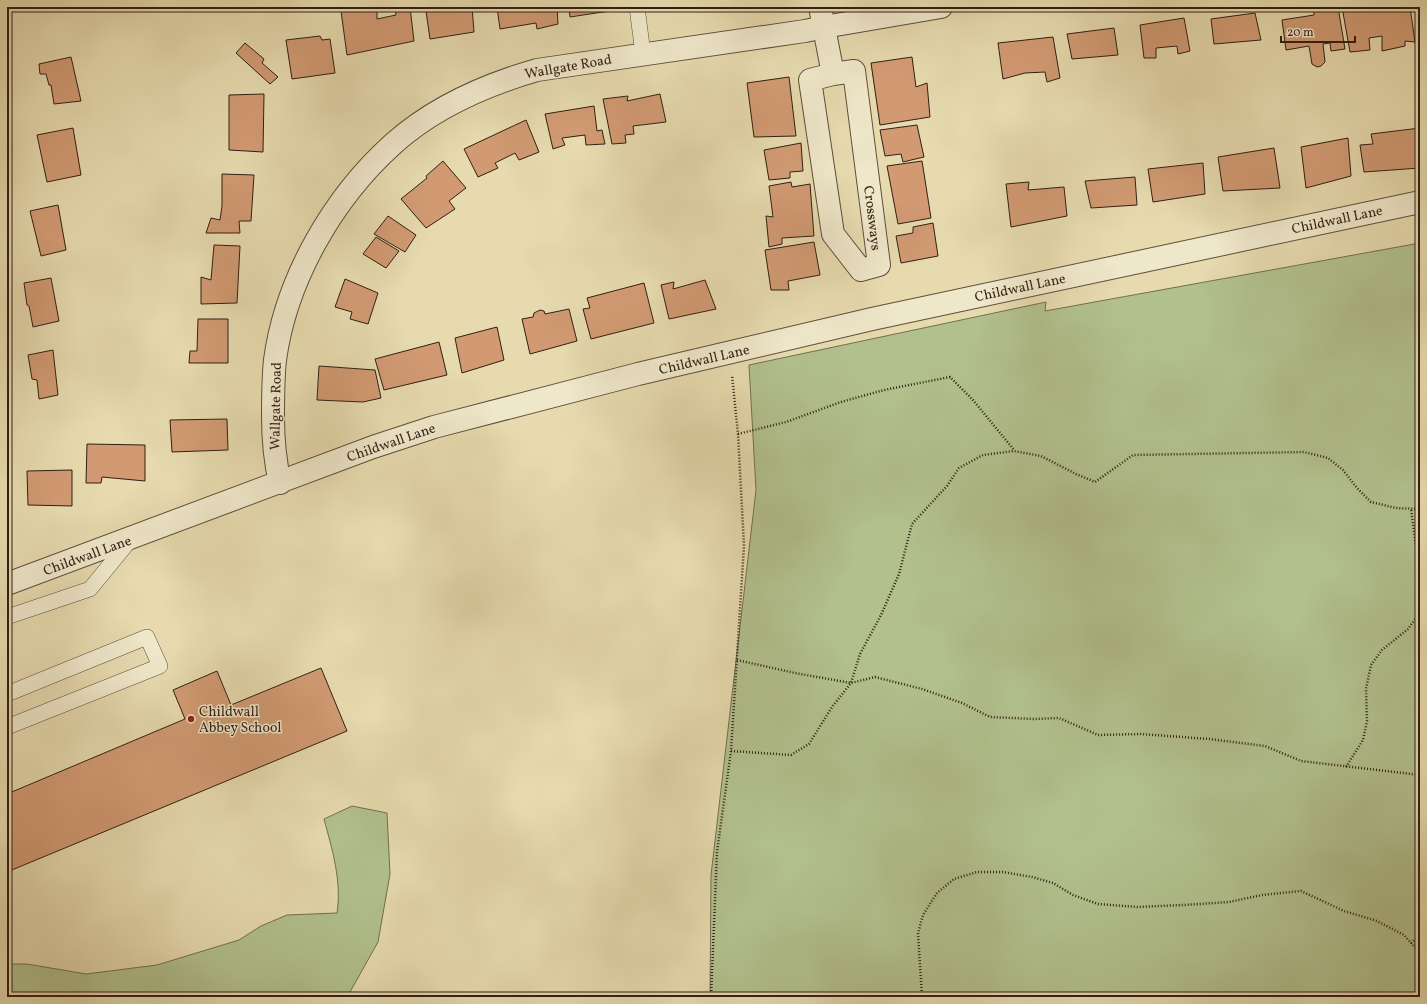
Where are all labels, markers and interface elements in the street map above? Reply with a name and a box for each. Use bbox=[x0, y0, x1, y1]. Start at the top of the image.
scale bar bbox=[1281, 18, 1355, 44]
text: 20 m bbox=[1287, 25, 1314, 41]
street label: Wallgate Road bbox=[523, 50, 613, 84]
street label: Crossways bbox=[858, 185, 885, 252]
street label: Childwall Lane bbox=[1290, 201, 1385, 239]
street label: Childwall Lane bbox=[973, 269, 1068, 307]
street label: Childwall Lane bbox=[657, 341, 752, 380]
street label: Wallgate Road bbox=[266, 362, 287, 450]
street label: Childwall Lane bbox=[345, 419, 439, 467]
street label: Childwall Lane bbox=[41, 532, 135, 581]
place label: Childwall Abbey School bbox=[199, 703, 281, 738]
marker: Childwall Abbey School bbox=[186, 714, 196, 724]

